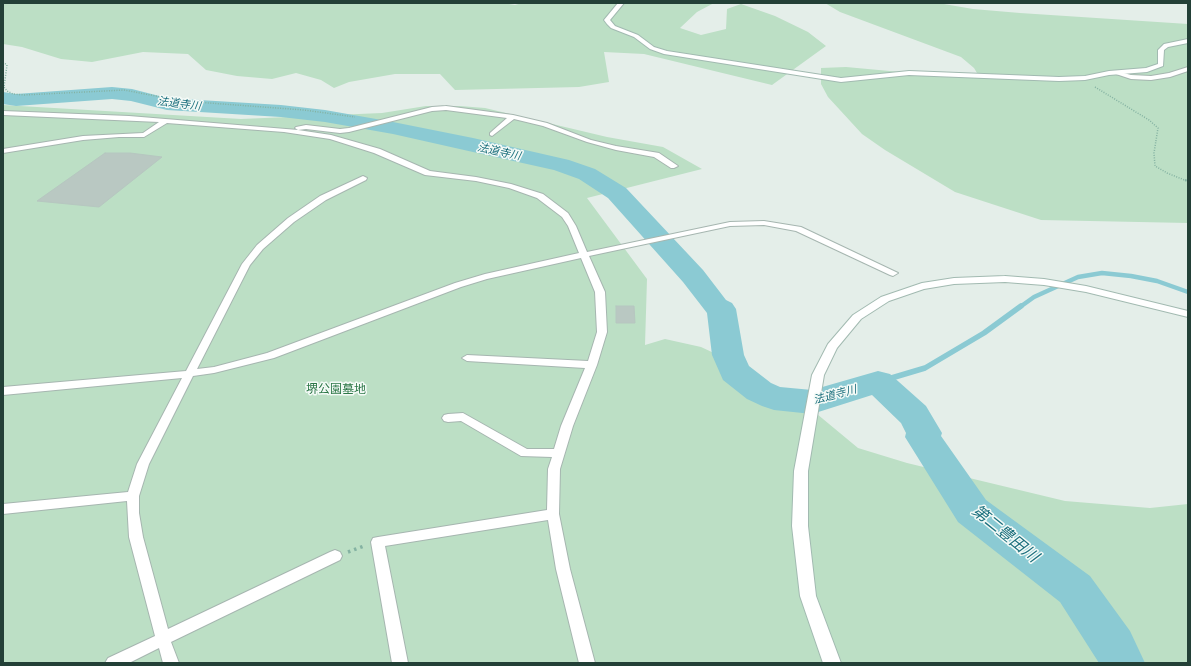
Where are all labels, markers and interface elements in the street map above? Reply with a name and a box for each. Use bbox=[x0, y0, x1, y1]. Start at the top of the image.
water label: 法道寺川 bbox=[156, 95, 202, 113]
water label: 法道寺川 bbox=[476, 141, 522, 163]
park label: 堺公園墓地 bbox=[306, 382, 366, 396]
water label: 法道寺川 bbox=[812, 383, 858, 407]
water label: 第二豊田川 bbox=[968, 501, 1042, 567]

